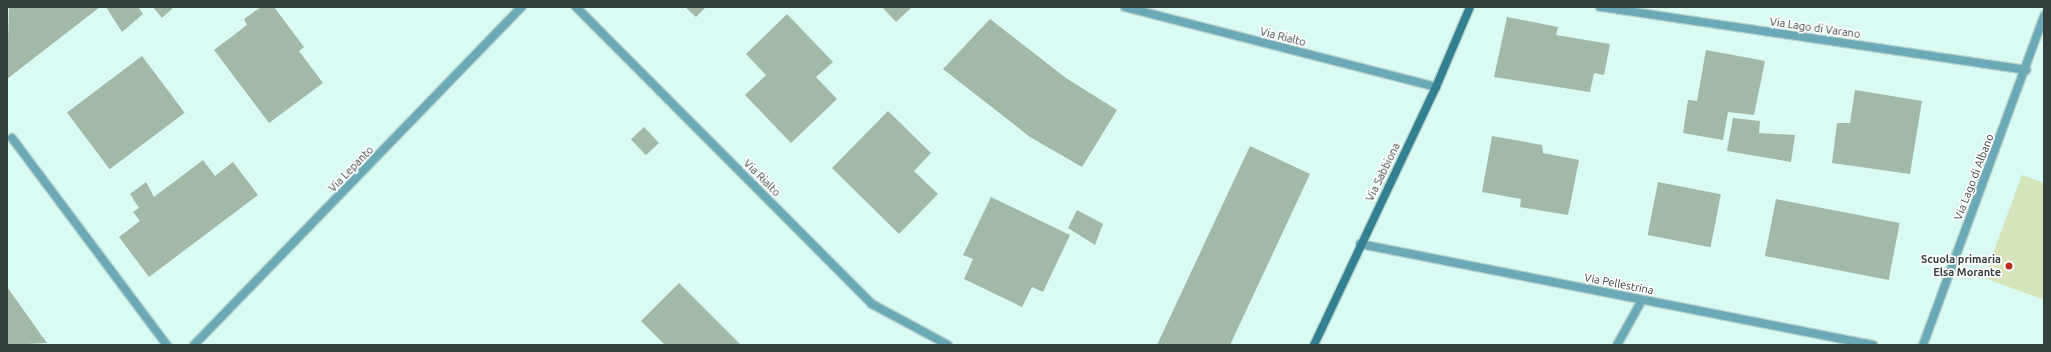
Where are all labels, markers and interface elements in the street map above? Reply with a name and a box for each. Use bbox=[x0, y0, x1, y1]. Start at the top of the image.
street label: Via Lago di Varano bbox=[1769, 15, 1861, 41]
street label: Via Rialto bbox=[1259, 25, 1307, 49]
street label: Via Lago di Albano bbox=[1951, 132, 1997, 222]
street label: Via Sabbiona bbox=[1363, 141, 1403, 203]
street label: Via Lepanto bbox=[326, 143, 376, 195]
street label: Via Rialto bbox=[741, 157, 783, 199]
place label: Scuola primaria Elsa Morante bbox=[1921, 253, 2001, 279]
marker: Scuola primaria Elsa Morante bbox=[2004, 261, 2014, 271]
street label: Via Pellestrina bbox=[1583, 271, 1655, 297]

